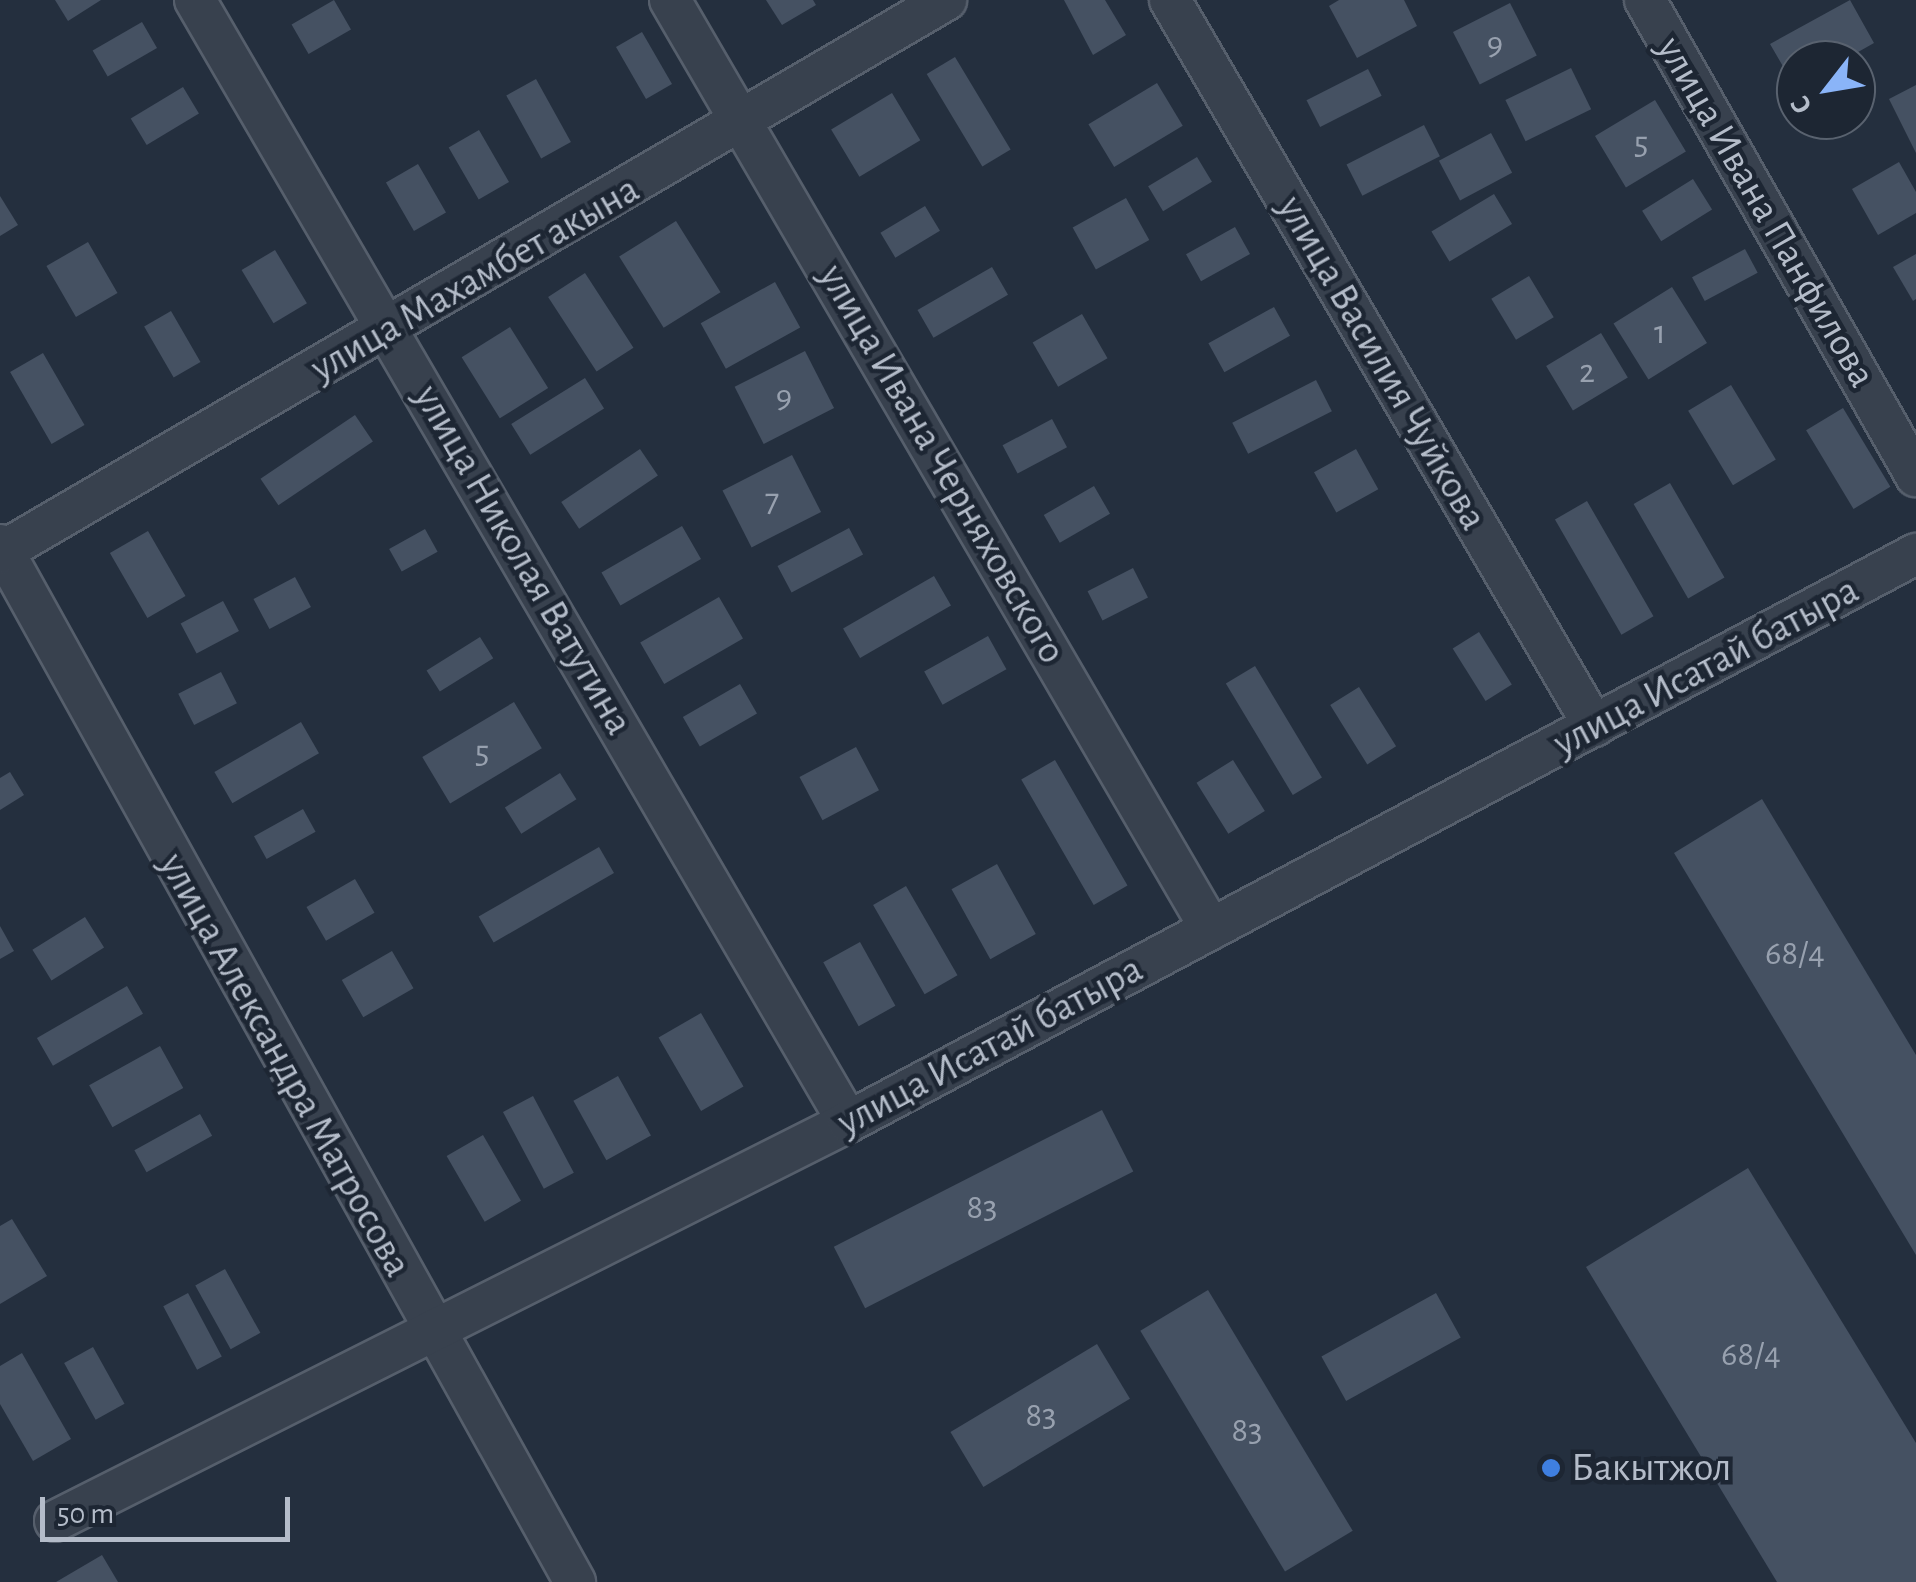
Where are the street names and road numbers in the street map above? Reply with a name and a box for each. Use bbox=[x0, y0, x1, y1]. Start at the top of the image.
street label: улица Ивана Панфилова bbox=[1646, 28, 1886, 396]
street label: улица Махамбет акына bbox=[302, 165, 648, 393]
street label: улица Василия Чуйкова bbox=[1267, 187, 1497, 539]
street label: улица Ивана Черняховского bbox=[808, 256, 1076, 672]
street label: улица Николая Ватутина bbox=[403, 377, 643, 743]
street label: улица Исатай батыра bbox=[1545, 566, 1867, 768]
street label: улица Александра Матросова bbox=[148, 845, 422, 1285]
street label: улица Исатай батыра bbox=[829, 945, 1151, 1147]

